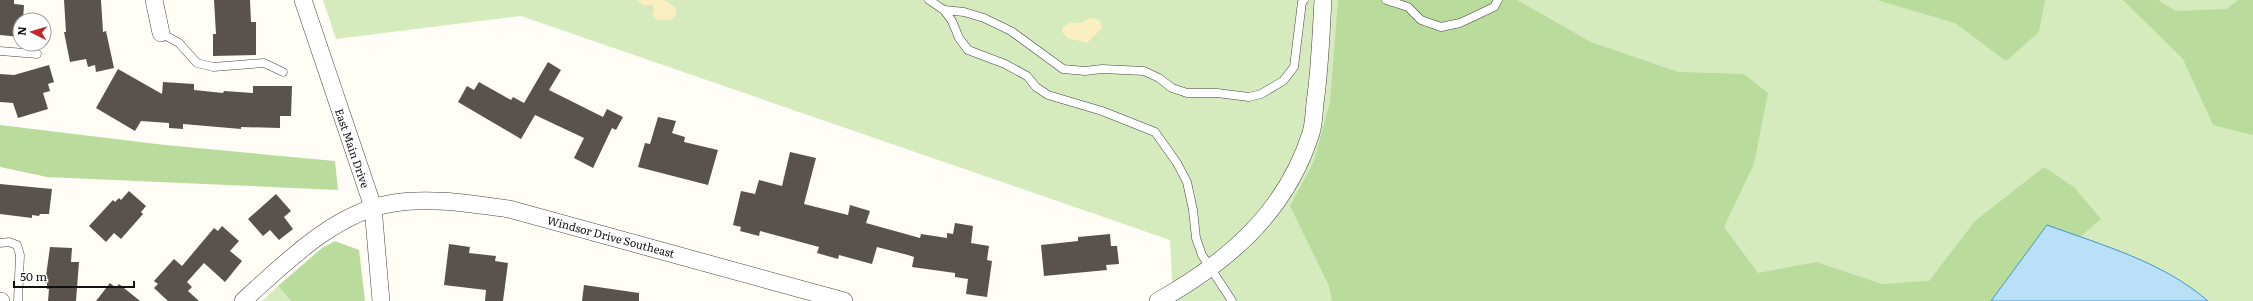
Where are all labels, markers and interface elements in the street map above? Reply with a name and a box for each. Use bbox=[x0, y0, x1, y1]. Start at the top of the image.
north arrow bbox=[12, 12, 52, 52]
text: N bbox=[13, 26, 29, 36]
street label: East Main Drive bbox=[332, 106, 374, 190]
street label: Windsor Drive Southeast bbox=[546, 211, 677, 261]
scale bar bbox=[14, 263, 134, 289]
text: 50 m bbox=[20, 267, 47, 285]

